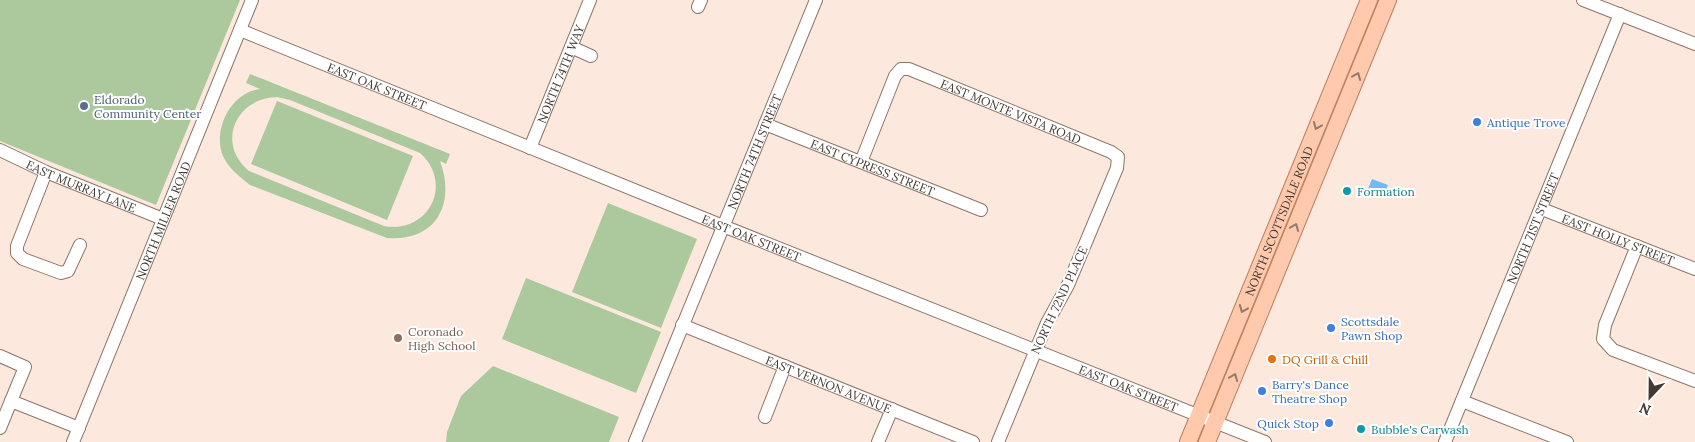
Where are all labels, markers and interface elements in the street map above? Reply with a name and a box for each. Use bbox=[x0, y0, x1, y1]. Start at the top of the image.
street label: NORTH 74TH WAY bbox=[533, 22, 587, 125]
street label: EAST OAK STREET bbox=[325, 59, 429, 113]
one-way arrow bbox=[1351, 72, 1361, 81]
street label: EAST MONTE VISTA ROAD bbox=[939, 75, 1084, 147]
street label: NORTH 74TH STREET bbox=[724, 91, 784, 211]
place label: Eldorado Community Center bbox=[94, 92, 202, 121]
marker: Eldorado Community Center bbox=[78, 100, 90, 112]
place label: Antique Trove bbox=[1486, 115, 1566, 130]
marker: Antique Trove bbox=[1471, 116, 1483, 128]
one-way arrow bbox=[1313, 121, 1323, 130]
street label: EAST CYPRESS STREET bbox=[809, 135, 937, 198]
street label: NORTH SCOTTSDALE ROAD bbox=[1241, 144, 1316, 298]
street label: EAST MURRAY LANE bbox=[24, 156, 139, 215]
street label: NORTH MILLER ROAD bbox=[132, 159, 193, 282]
street label: NORTH 71ST STREET bbox=[1503, 170, 1562, 286]
place label: Formation bbox=[1357, 184, 1415, 199]
marker: Formation bbox=[1341, 185, 1353, 197]
street label: EAST HOLLY STREET bbox=[1560, 210, 1677, 268]
street label: EAST OAK STREET bbox=[700, 211, 804, 264]
one-way arrow bbox=[1290, 223, 1300, 231]
street label: NORTH 72ND PLACE bbox=[1027, 244, 1091, 356]
one-way arrow bbox=[1239, 304, 1249, 313]
place label: Scottsdale Pawn Shop bbox=[1341, 314, 1402, 343]
marker: Scottsdale Pawn Shop bbox=[1325, 322, 1337, 334]
place label: Coronado High School bbox=[408, 324, 476, 353]
marker: Coronado High School bbox=[392, 332, 404, 344]
street label: EAST VERNON AVENUE bbox=[763, 352, 894, 416]
place label: DQ Grill & Chill bbox=[1282, 352, 1368, 367]
marker: DQ Grill & Chill bbox=[1266, 353, 1278, 365]
street label: EAST OAK STREET bbox=[1077, 361, 1181, 414]
north arrow bbox=[1625, 372, 1675, 422]
one-way arrow bbox=[1228, 373, 1238, 382]
place label: Barry's Dance Theatre Shop bbox=[1272, 377, 1349, 406]
marker: Barry's Dance Theatre Shop bbox=[1256, 385, 1268, 397]
text: N bbox=[1637, 399, 1654, 419]
place label: Quick Stop bbox=[1257, 416, 1319, 431]
marker: Quick Stop bbox=[1323, 417, 1335, 429]
place label: Bubble's Carwash bbox=[1371, 422, 1469, 437]
marker: Bubble's Carwash bbox=[1355, 423, 1367, 435]

